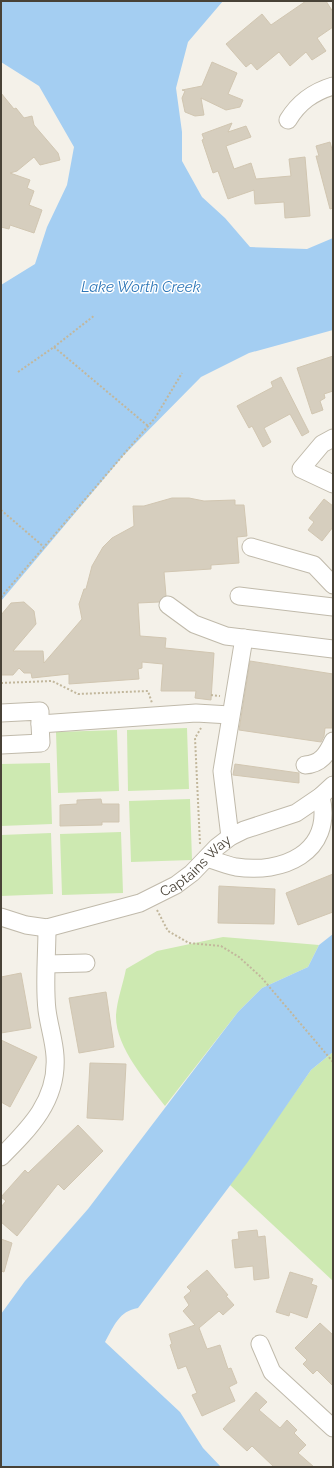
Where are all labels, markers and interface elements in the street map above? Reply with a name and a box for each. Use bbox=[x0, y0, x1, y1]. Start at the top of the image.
water label: Lake Worth Creek bbox=[81, 278, 201, 296]
street label: Captains Way bbox=[157, 831, 234, 900]

